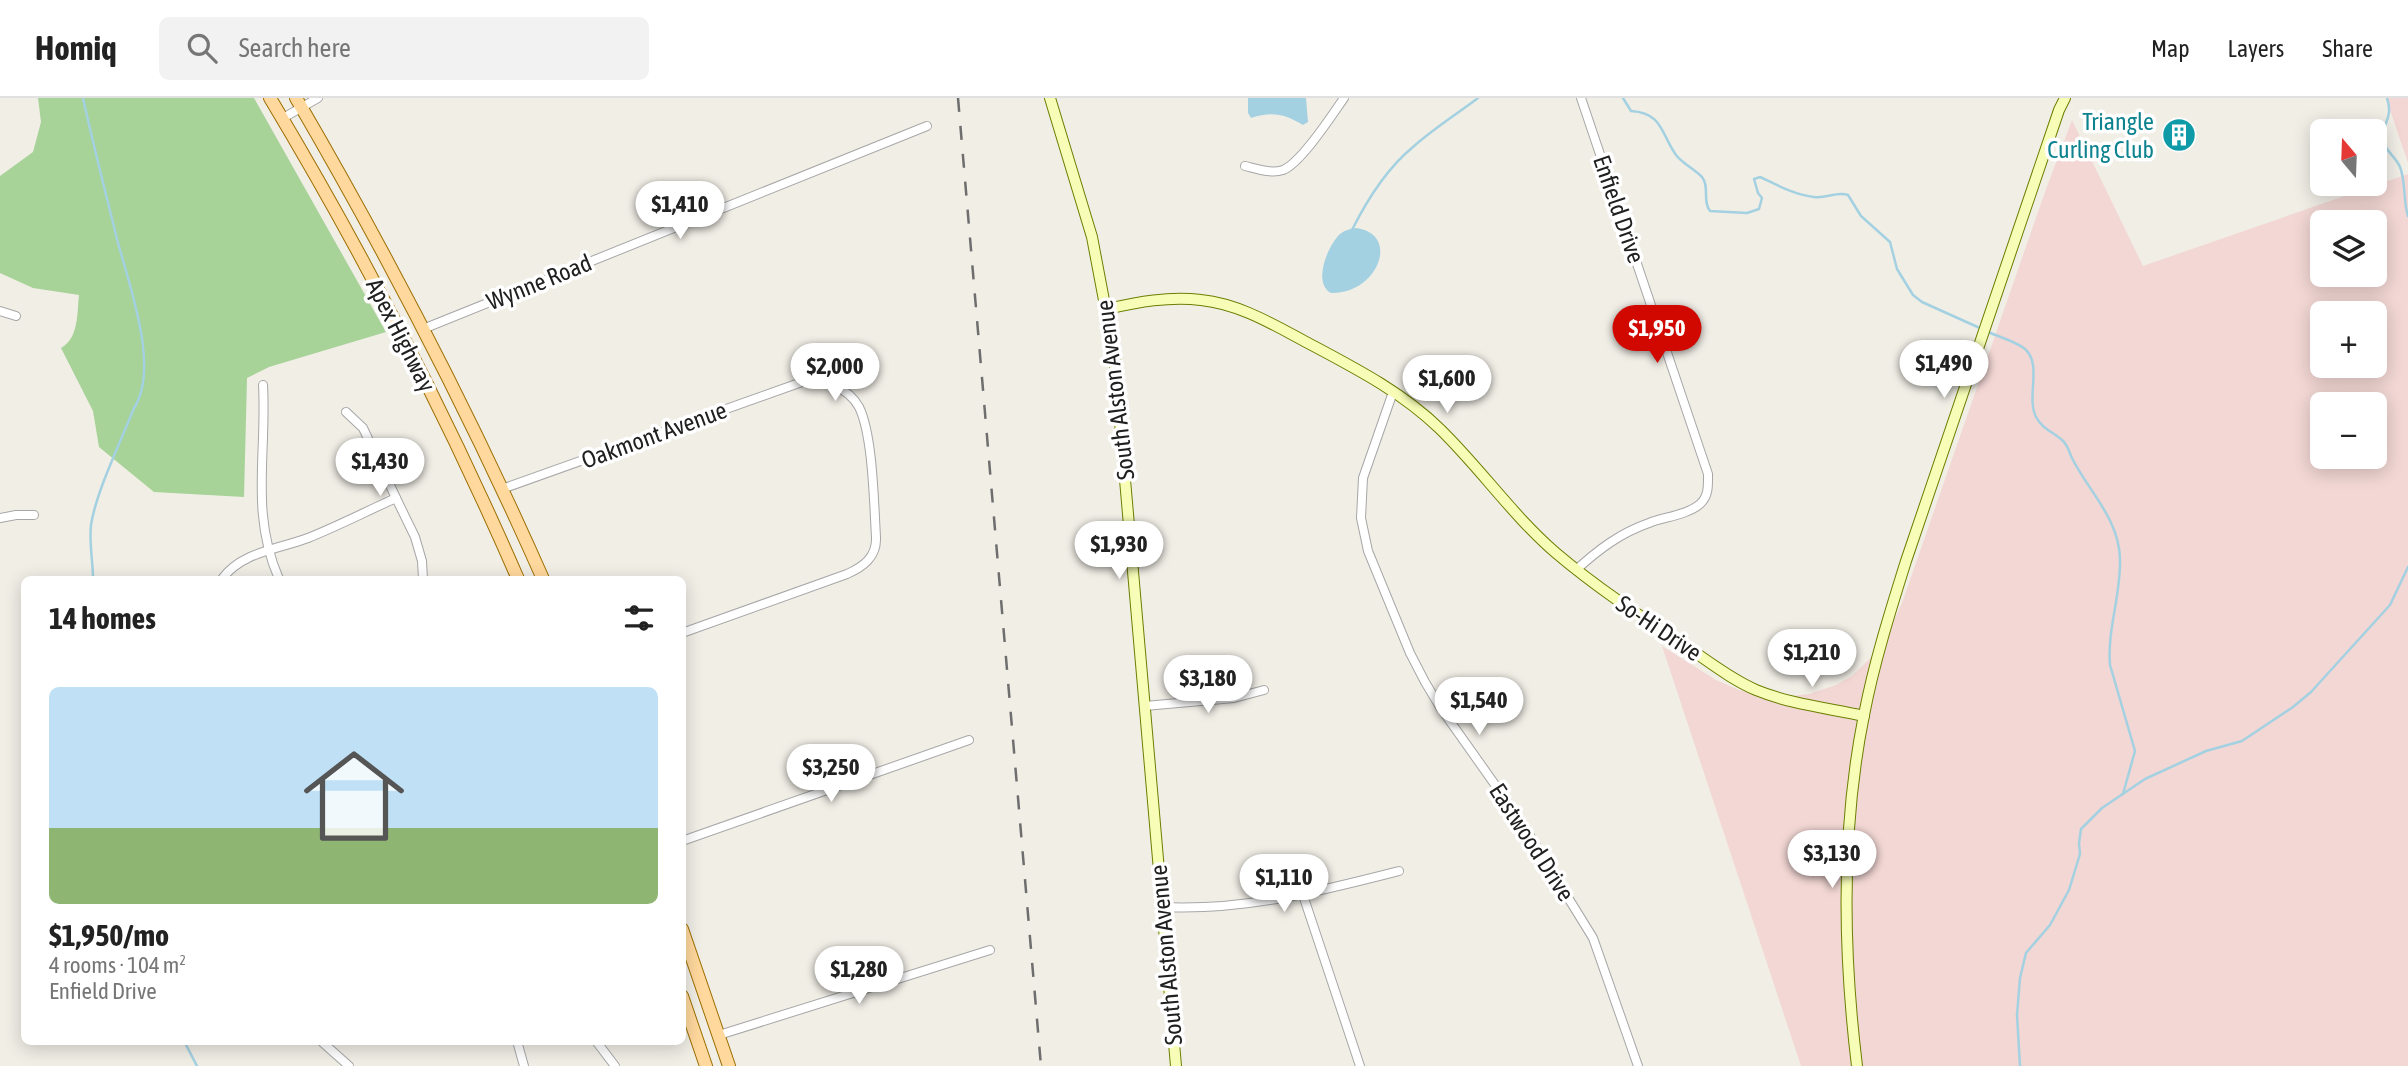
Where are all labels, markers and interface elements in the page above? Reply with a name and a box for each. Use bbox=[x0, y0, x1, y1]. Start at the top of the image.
search box bbox=[159, 17, 649, 80]
text: Homiq bbox=[35, 29, 117, 67]
icon: search bbox=[183, 29, 221, 67]
text: Search here bbox=[239, 33, 351, 63]
text: Map bbox=[2151, 35, 2190, 62]
text: Layers bbox=[2228, 35, 2284, 62]
text: Share bbox=[2322, 35, 2373, 62]
place label: Triangle Curling Club bbox=[2047, 108, 2154, 163]
building icon: Triangle Curling Club bbox=[2160, 116, 2198, 154]
north arrow bbox=[2310, 119, 2387, 196]
map controls bbox=[2310, 119, 2387, 469]
street label: Enfield Drive bbox=[1588, 152, 1650, 266]
pin: $1,410 bbox=[623, 181, 737, 241]
text: $1,410 bbox=[652, 191, 709, 217]
button: layers bbox=[2310, 210, 2387, 287]
street label: Wynne Road bbox=[483, 249, 595, 315]
street label: Apex Highway bbox=[361, 274, 441, 396]
street label: South Alston Avenue bbox=[1091, 299, 1139, 481]
button: + bbox=[2310, 301, 2387, 378]
pin: $1,950 bbox=[1600, 306, 1714, 365]
text: $1,950 bbox=[1629, 315, 1686, 341]
pin: $1,490 bbox=[1887, 341, 2001, 400]
pin: $2,000 bbox=[778, 344, 892, 403]
text: $1,490 bbox=[1916, 350, 1973, 376]
text: $2,000 bbox=[807, 353, 864, 379]
pin: $1,600 bbox=[1390, 356, 1504, 415]
text: $1,600 bbox=[1419, 365, 1476, 391]
button: − bbox=[2310, 392, 2387, 469]
street label: Oakmont Avenue bbox=[578, 396, 730, 474]
pin: $1,430 bbox=[323, 438, 437, 498]
text: $1,430 bbox=[352, 448, 409, 474]
pin: $1,930 bbox=[1062, 522, 1176, 581]
text: $1,930 bbox=[1091, 531, 1148, 557]
street label: So-Hi Drive bbox=[1611, 590, 1707, 666]
icon: filters bbox=[620, 599, 658, 637]
text: 14 homes bbox=[49, 601, 156, 635]
pin: $1,210 bbox=[1755, 630, 1869, 689]
text: $1,210 bbox=[1784, 639, 1841, 665]
pin: $3,180 bbox=[1151, 656, 1265, 715]
text: $3,180 bbox=[1180, 665, 1237, 691]
pin: $1,540 bbox=[1422, 678, 1536, 737]
text: $1,540 bbox=[1451, 687, 1508, 713]
icon: home bbox=[291, 733, 417, 859]
pin: $3,250 bbox=[774, 744, 888, 804]
text: $3,250 bbox=[803, 754, 860, 780]
street label: Eastwood Drive bbox=[1484, 778, 1580, 906]
pin: $3,130 bbox=[1775, 830, 1889, 890]
text: $3,130 bbox=[1804, 840, 1861, 866]
pin: $1,110 bbox=[1227, 854, 1341, 914]
street label: South Alston Avenue bbox=[1145, 864, 1187, 1046]
text: $1,110 bbox=[1256, 864, 1313, 890]
text: $1,950/mo bbox=[49, 918, 169, 952]
pin: $1,280 bbox=[802, 946, 916, 1006]
text: 4 rooms · 104 m² bbox=[49, 952, 186, 978]
text: $1,280 bbox=[831, 956, 888, 982]
text: Enfield Drive bbox=[49, 978, 157, 1004]

